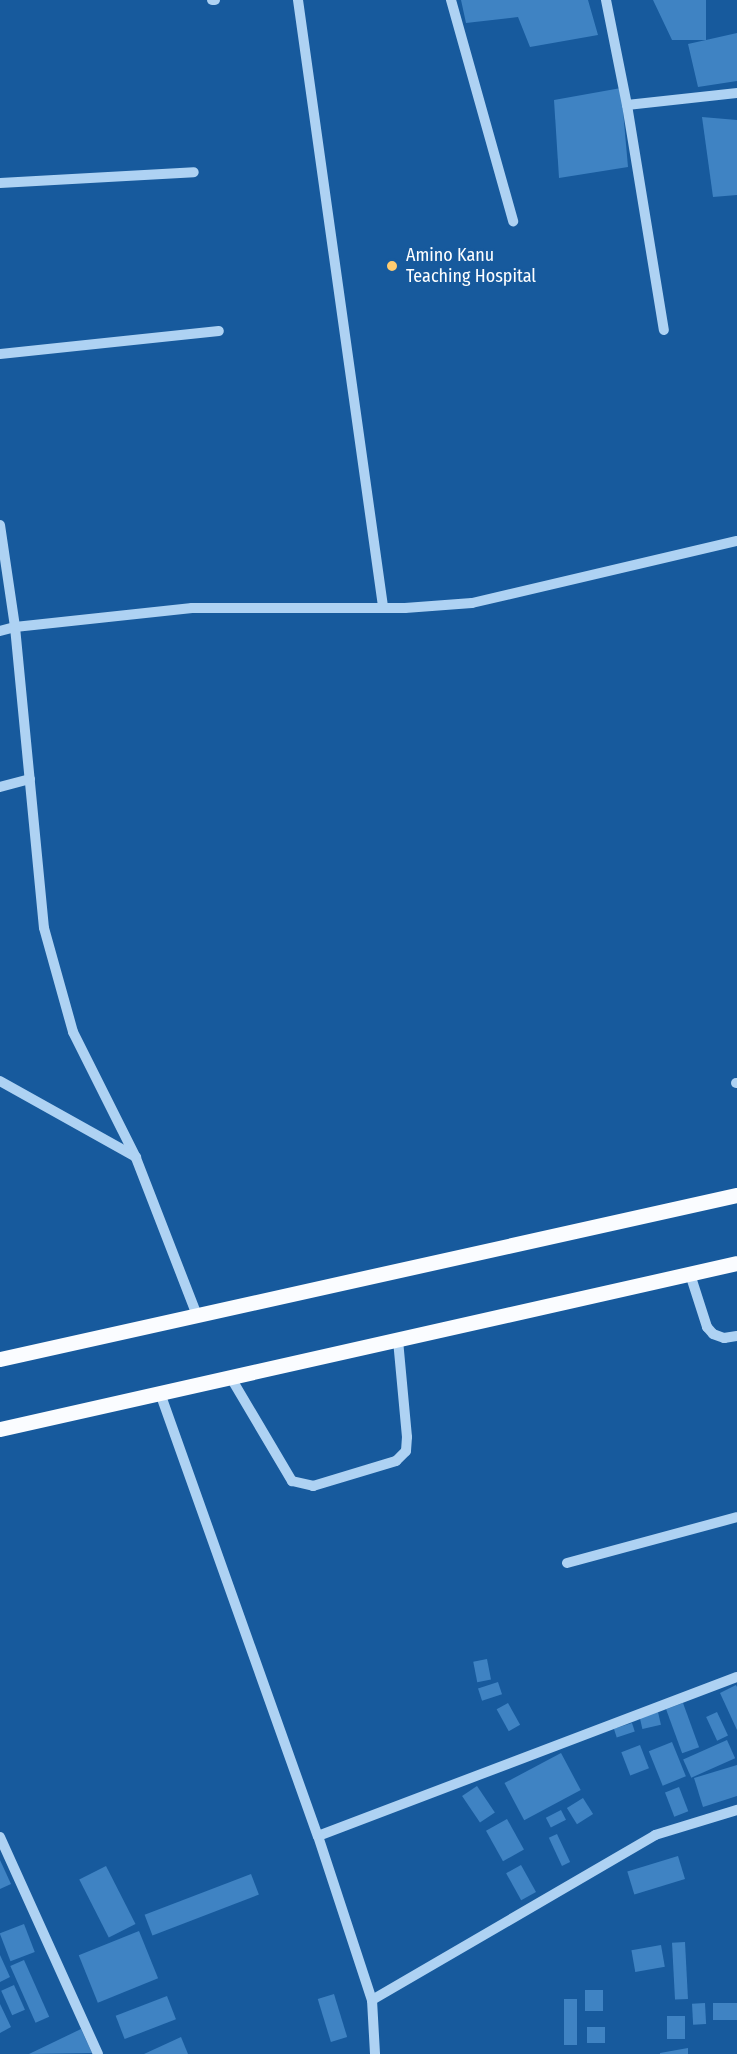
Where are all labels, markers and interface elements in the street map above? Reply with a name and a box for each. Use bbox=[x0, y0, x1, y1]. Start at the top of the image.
place label: Amino Kanu Teaching Hospital bbox=[406, 245, 536, 288]
marker: Amino Kanu Teaching Hospital bbox=[383, 257, 401, 275]

